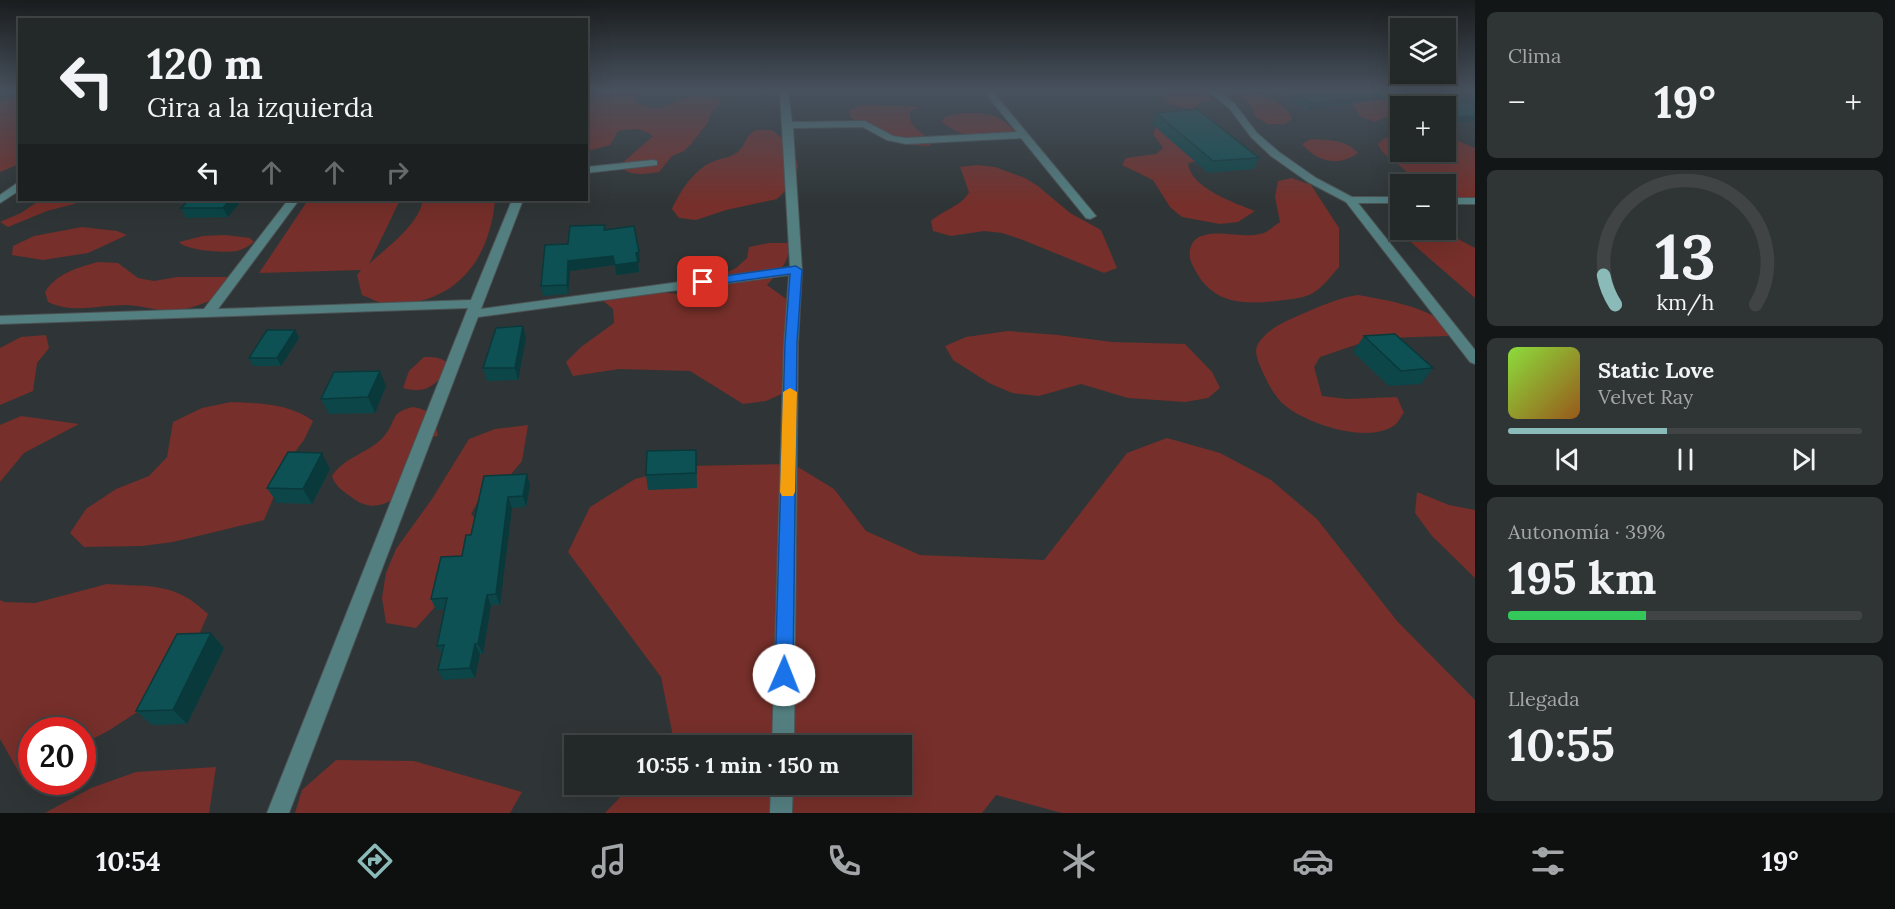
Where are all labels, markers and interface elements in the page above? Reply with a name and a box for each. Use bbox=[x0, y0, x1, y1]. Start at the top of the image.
map controls bbox=[1390, 18, 1456, 240]
button: layers bbox=[1390, 18, 1456, 84]
text: 120 m bbox=[147, 37, 263, 91]
icon: left bbox=[48, 42, 126, 120]
text: Clima bbox=[1508, 43, 1561, 68]
text: 19° bbox=[1654, 73, 1716, 130]
text: − bbox=[1508, 81, 1526, 123]
text: + bbox=[1844, 81, 1862, 123]
text: Gira a la izquierda bbox=[147, 90, 374, 124]
button: + bbox=[1390, 96, 1456, 162]
icon: left bbox=[192, 156, 225, 189]
icon: ahead bbox=[255, 156, 288, 189]
icon: ahead bbox=[318, 156, 351, 189]
icon: right bbox=[381, 156, 414, 189]
button: − bbox=[1390, 174, 1456, 240]
text: 13 bbox=[1655, 216, 1715, 296]
pin bbox=[677, 256, 728, 307]
icon: arrive bbox=[686, 265, 719, 298]
text: km/h bbox=[1656, 289, 1714, 317]
text: Static Love bbox=[1598, 356, 1714, 384]
text: Velvet Ray bbox=[1598, 384, 1693, 409]
icon: previous bbox=[1551, 443, 1584, 476]
icon: pause bbox=[1669, 443, 1702, 476]
icon: next bbox=[1787, 443, 1820, 476]
text: Autonomía · 39% bbox=[1508, 519, 1665, 544]
text: 195 km bbox=[1508, 549, 1656, 606]
position arrow bbox=[752, 643, 816, 707]
text: Llegada bbox=[1508, 686, 1580, 711]
text: 10:55 bbox=[1508, 716, 1615, 773]
speed limit sign: 20 bbox=[18, 717, 96, 795]
text: 10:55 · 1 min · 150 m bbox=[637, 751, 839, 779]
icon: directions bbox=[354, 840, 396, 882]
icon: music bbox=[588, 840, 630, 882]
icon: phone bbox=[823, 840, 865, 882]
icon: climate bbox=[1058, 840, 1100, 882]
icon: car bbox=[1292, 840, 1334, 882]
icon: filters bbox=[1527, 840, 1569, 882]
text: 10:54 bbox=[96, 844, 161, 878]
text: 19° bbox=[1762, 844, 1799, 878]

